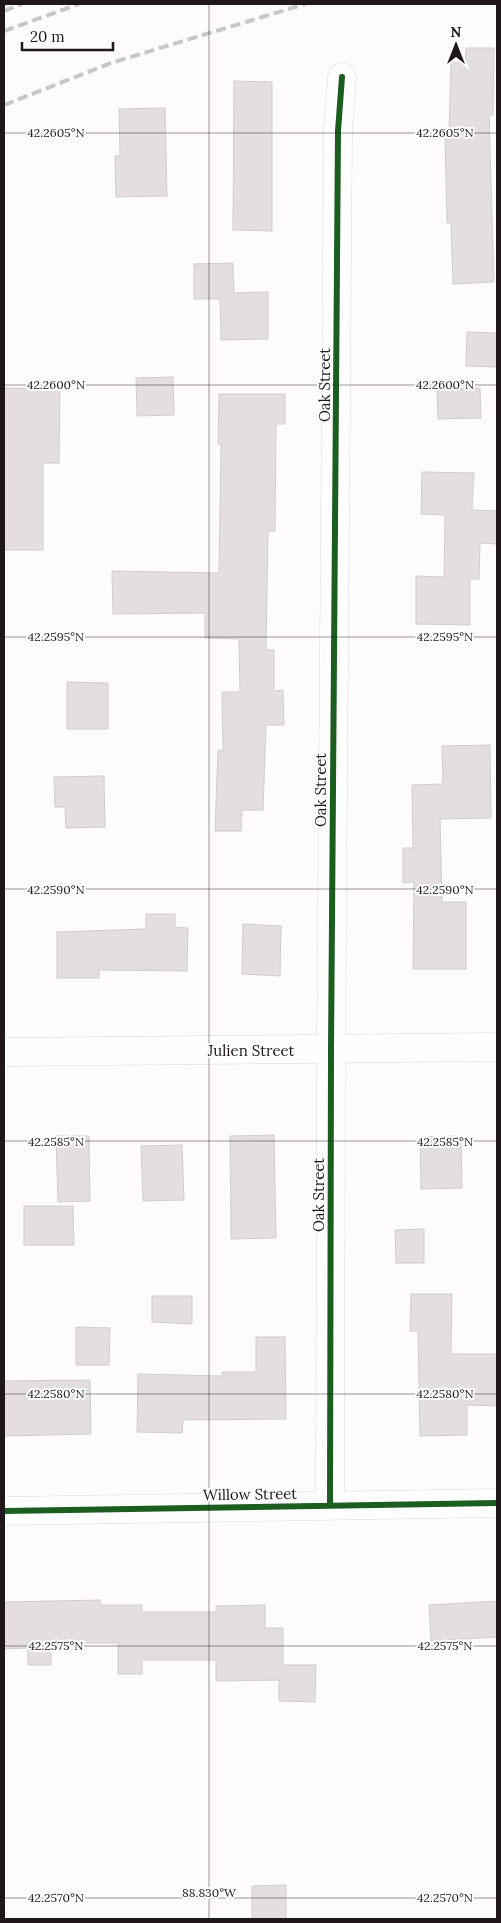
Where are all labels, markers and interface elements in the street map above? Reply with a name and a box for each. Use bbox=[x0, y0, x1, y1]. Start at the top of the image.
scale bar bbox=[22, 20, 114, 52]
north arrow bbox=[431, 20, 481, 70]
text: N bbox=[451, 23, 462, 41]
text: 20 m bbox=[30, 27, 65, 46]
text: 42.2605°N bbox=[27, 125, 85, 140]
text: 42.2605°N bbox=[416, 125, 474, 140]
street label: Oak Street bbox=[315, 348, 334, 422]
text: 42.2600°N bbox=[27, 377, 85, 392]
text: 42.2600°N bbox=[416, 377, 474, 392]
text: 42.2595°N bbox=[28, 629, 84, 644]
text: 42.2595°N bbox=[417, 629, 473, 644]
street label: Oak Street bbox=[311, 753, 330, 827]
text: 42.2590°N bbox=[27, 882, 85, 897]
text: 42.2590°N bbox=[416, 882, 474, 897]
street label: Julien Street bbox=[207, 1041, 294, 1060]
text: 42.2585°N bbox=[28, 1134, 84, 1149]
text: 42.2585°N bbox=[417, 1134, 473, 1149]
street label: Oak Street bbox=[309, 1158, 328, 1232]
text: 42.2580°N bbox=[27, 1386, 85, 1401]
text: 42.2580°N bbox=[416, 1386, 474, 1401]
street label: Willow Street bbox=[203, 1484, 297, 1504]
text: 42.2575°N bbox=[29, 1638, 83, 1653]
text: 42.2575°N bbox=[418, 1638, 472, 1653]
text: 88.830°W bbox=[182, 1885, 237, 1900]
text: 42.2570°N bbox=[28, 1890, 84, 1905]
text: 42.2570°N bbox=[417, 1890, 473, 1905]

